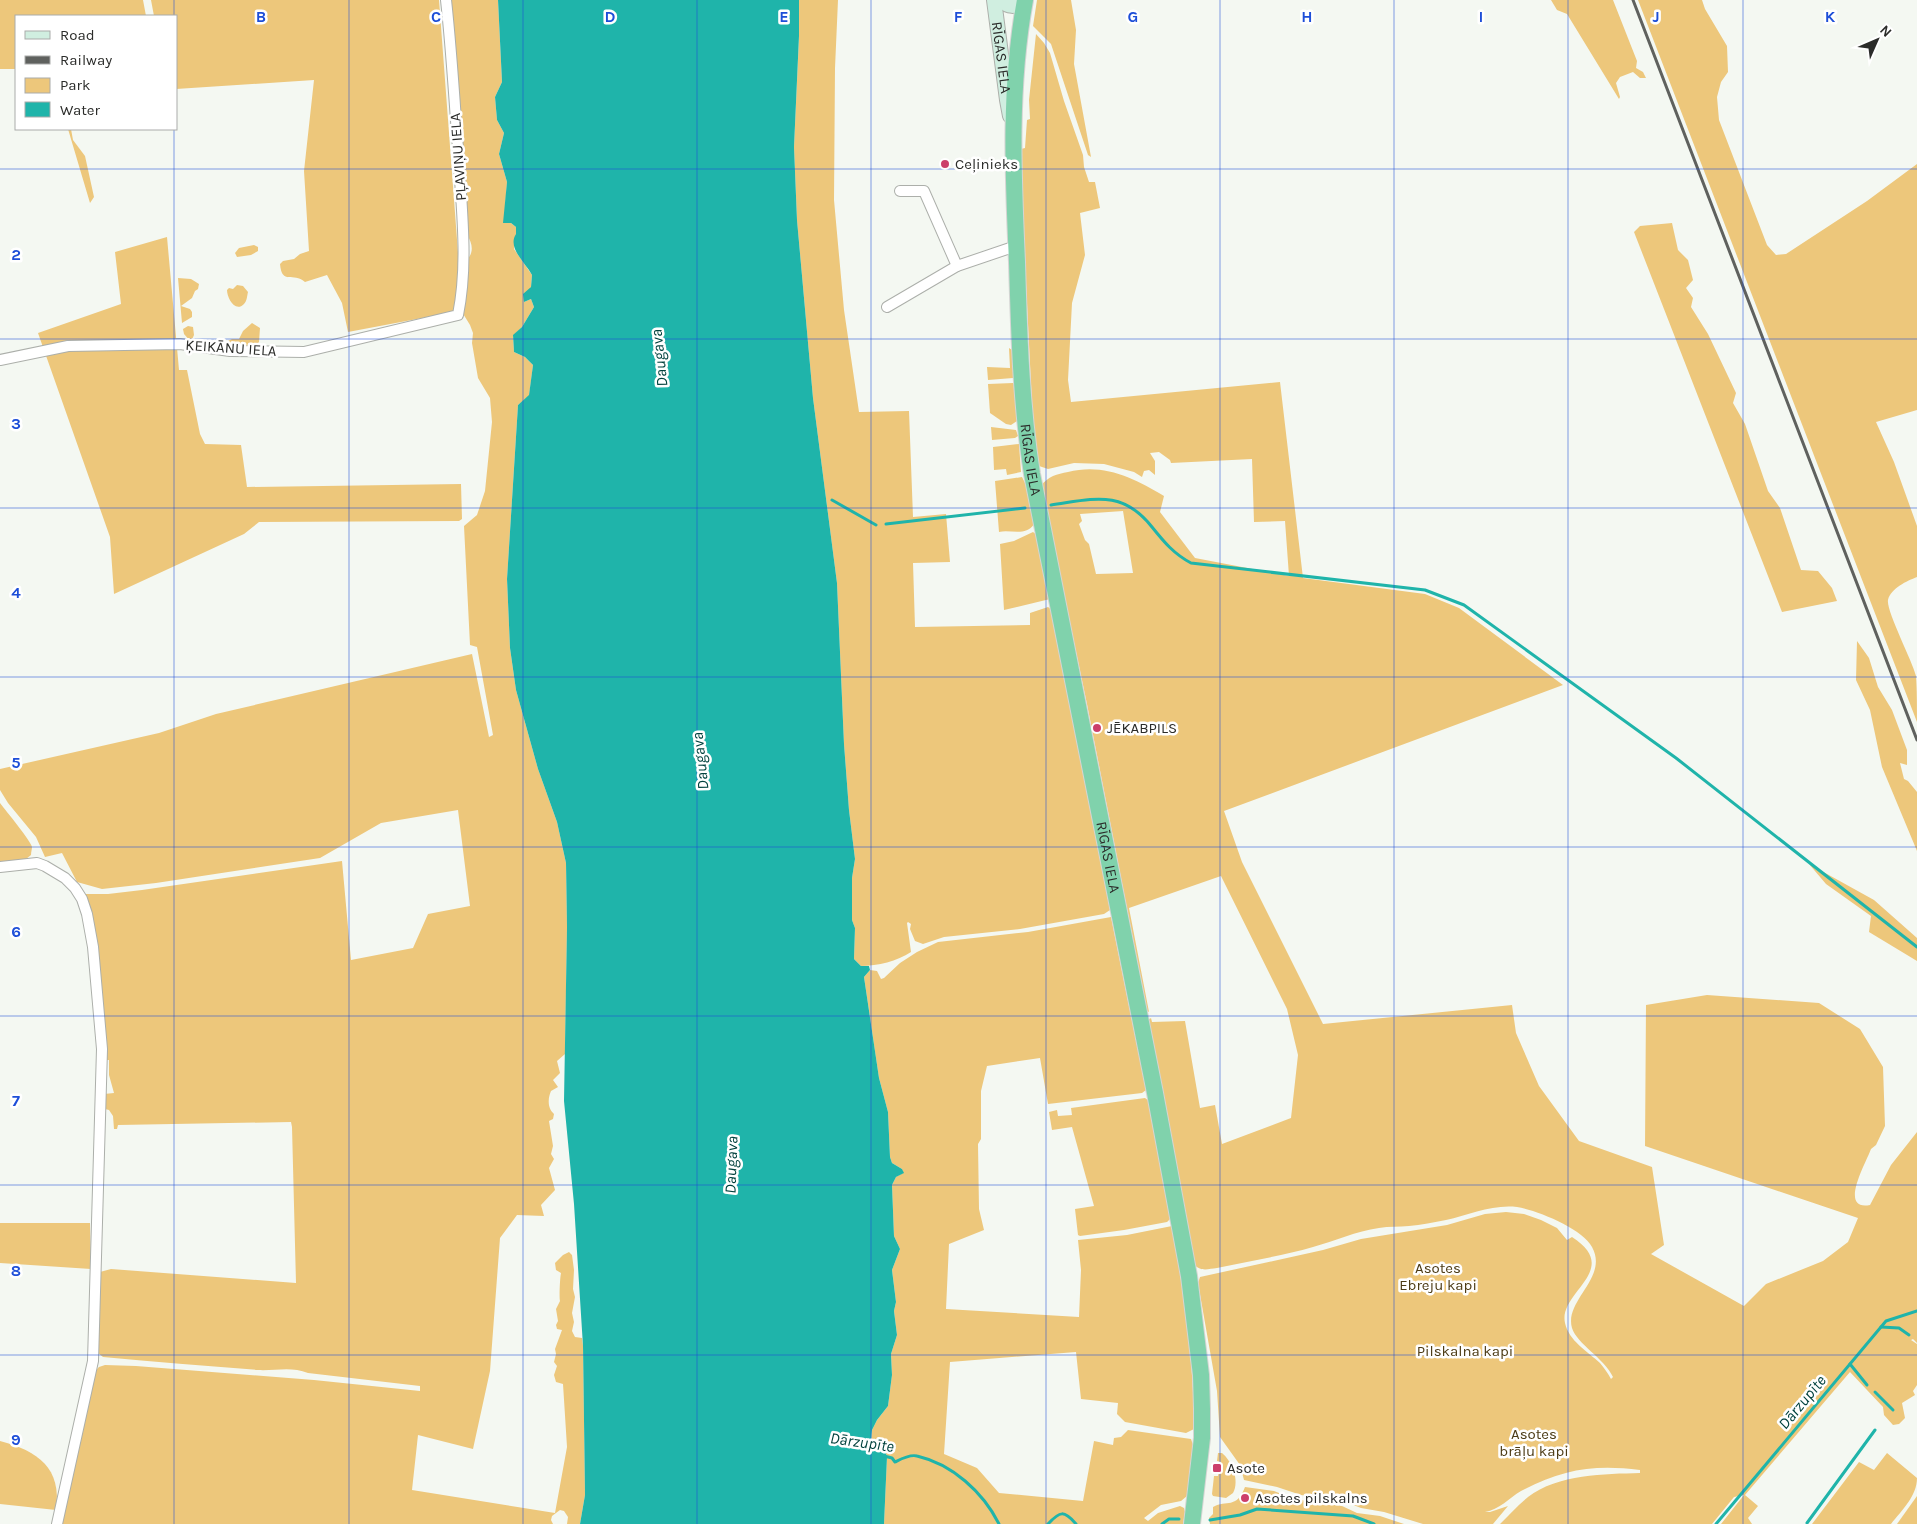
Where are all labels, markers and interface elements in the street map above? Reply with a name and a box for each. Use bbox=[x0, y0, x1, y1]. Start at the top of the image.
text: B bbox=[256, 7, 266, 26]
text: C bbox=[431, 7, 441, 26]
text: D bbox=[605, 7, 616, 26]
text: E bbox=[779, 7, 789, 26]
text: F bbox=[954, 7, 963, 26]
text: G bbox=[1128, 7, 1138, 26]
text: H bbox=[1301, 7, 1313, 26]
text: I bbox=[1479, 7, 1483, 26]
text: J bbox=[1652, 7, 1660, 26]
text: K bbox=[1825, 7, 1836, 26]
legend bbox=[15, 15, 178, 130]
north arrow bbox=[1852, 15, 1902, 65]
street label: RĪGAS IELA bbox=[988, 20, 1015, 95]
text: N bbox=[1876, 22, 1895, 41]
text: Road bbox=[60, 26, 95, 44]
text: Railway bbox=[60, 51, 112, 69]
text: Park bbox=[60, 76, 90, 94]
text: Water bbox=[60, 101, 101, 119]
street label: PĻAVIŅU IELA bbox=[446, 112, 470, 202]
place label: Ceļinieks bbox=[955, 155, 1018, 173]
marker: Ceļinieks bbox=[939, 158, 951, 170]
text: 2 bbox=[11, 245, 21, 264]
water label: Daugava bbox=[647, 328, 671, 388]
street label: ĶEIKĀNU IELA bbox=[185, 336, 278, 360]
text: 3 bbox=[11, 414, 21, 433]
street label: RĪGAS IELA bbox=[1017, 423, 1045, 498]
text: 4 bbox=[11, 583, 21, 602]
place label: JĒKABPILS bbox=[1107, 719, 1177, 737]
marker: JĒKABPILS bbox=[1091, 722, 1103, 734]
water label: Daugava bbox=[688, 731, 712, 791]
text: 5 bbox=[11, 753, 21, 772]
street label: RĪGAS IELA bbox=[1092, 820, 1124, 895]
text: 6 bbox=[11, 922, 21, 941]
text: 7 bbox=[12, 1091, 20, 1110]
water label: Daugava bbox=[720, 1136, 742, 1194]
park label: Asotes Ebreju kapi bbox=[1399, 1259, 1477, 1294]
text: 8 bbox=[11, 1261, 21, 1280]
park label: Pilskalna kapi bbox=[1417, 1342, 1513, 1360]
water label: Dārzupīte bbox=[1774, 1371, 1830, 1433]
park label: Asotes brāļu kapi bbox=[1499, 1425, 1569, 1460]
water label: Dārzupīte bbox=[829, 1428, 896, 1456]
text: 9 bbox=[11, 1430, 21, 1449]
place label: Asote bbox=[1227, 1459, 1265, 1477]
marker: Asote bbox=[1211, 1462, 1223, 1474]
place label: Asotes pilskalns bbox=[1255, 1489, 1368, 1507]
marker: Asotes pilskalns bbox=[1239, 1492, 1251, 1504]

